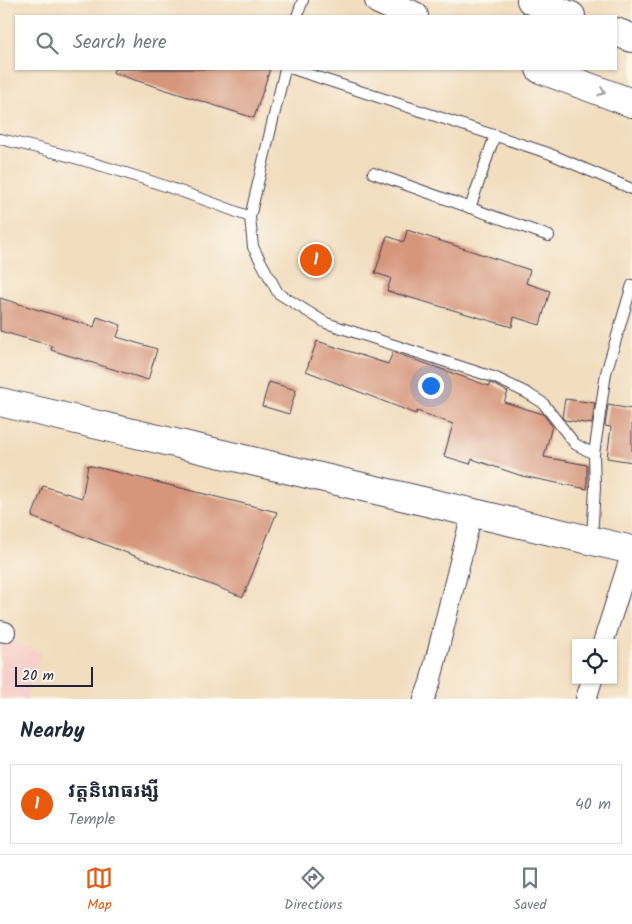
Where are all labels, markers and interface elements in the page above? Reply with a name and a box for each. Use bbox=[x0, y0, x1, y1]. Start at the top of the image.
search box bbox=[15, 15, 617, 70]
text: Search here bbox=[73, 28, 167, 58]
icon: search bbox=[33, 29, 61, 57]
one-way arrow bbox=[597, 86, 605, 96]
pin: 1 bbox=[300, 241, 332, 279]
your location bbox=[418, 373, 444, 399]
map controls bbox=[572, 639, 617, 684]
button: locate bbox=[572, 639, 617, 684]
scale bar bbox=[15, 664, 92, 687]
text: 20 m bbox=[22, 665, 54, 687]
text: Nearby bbox=[20, 715, 85, 748]
text: វត្តនិរោធរង្សី bbox=[68, 777, 159, 807]
text: 1 bbox=[35, 792, 39, 817]
text: 40 m bbox=[575, 792, 611, 817]
text: Temple bbox=[68, 807, 115, 832]
tab: Map bbox=[85, 864, 113, 916]
tab: Directions bbox=[284, 864, 342, 916]
tab: Saved bbox=[513, 864, 547, 916]

